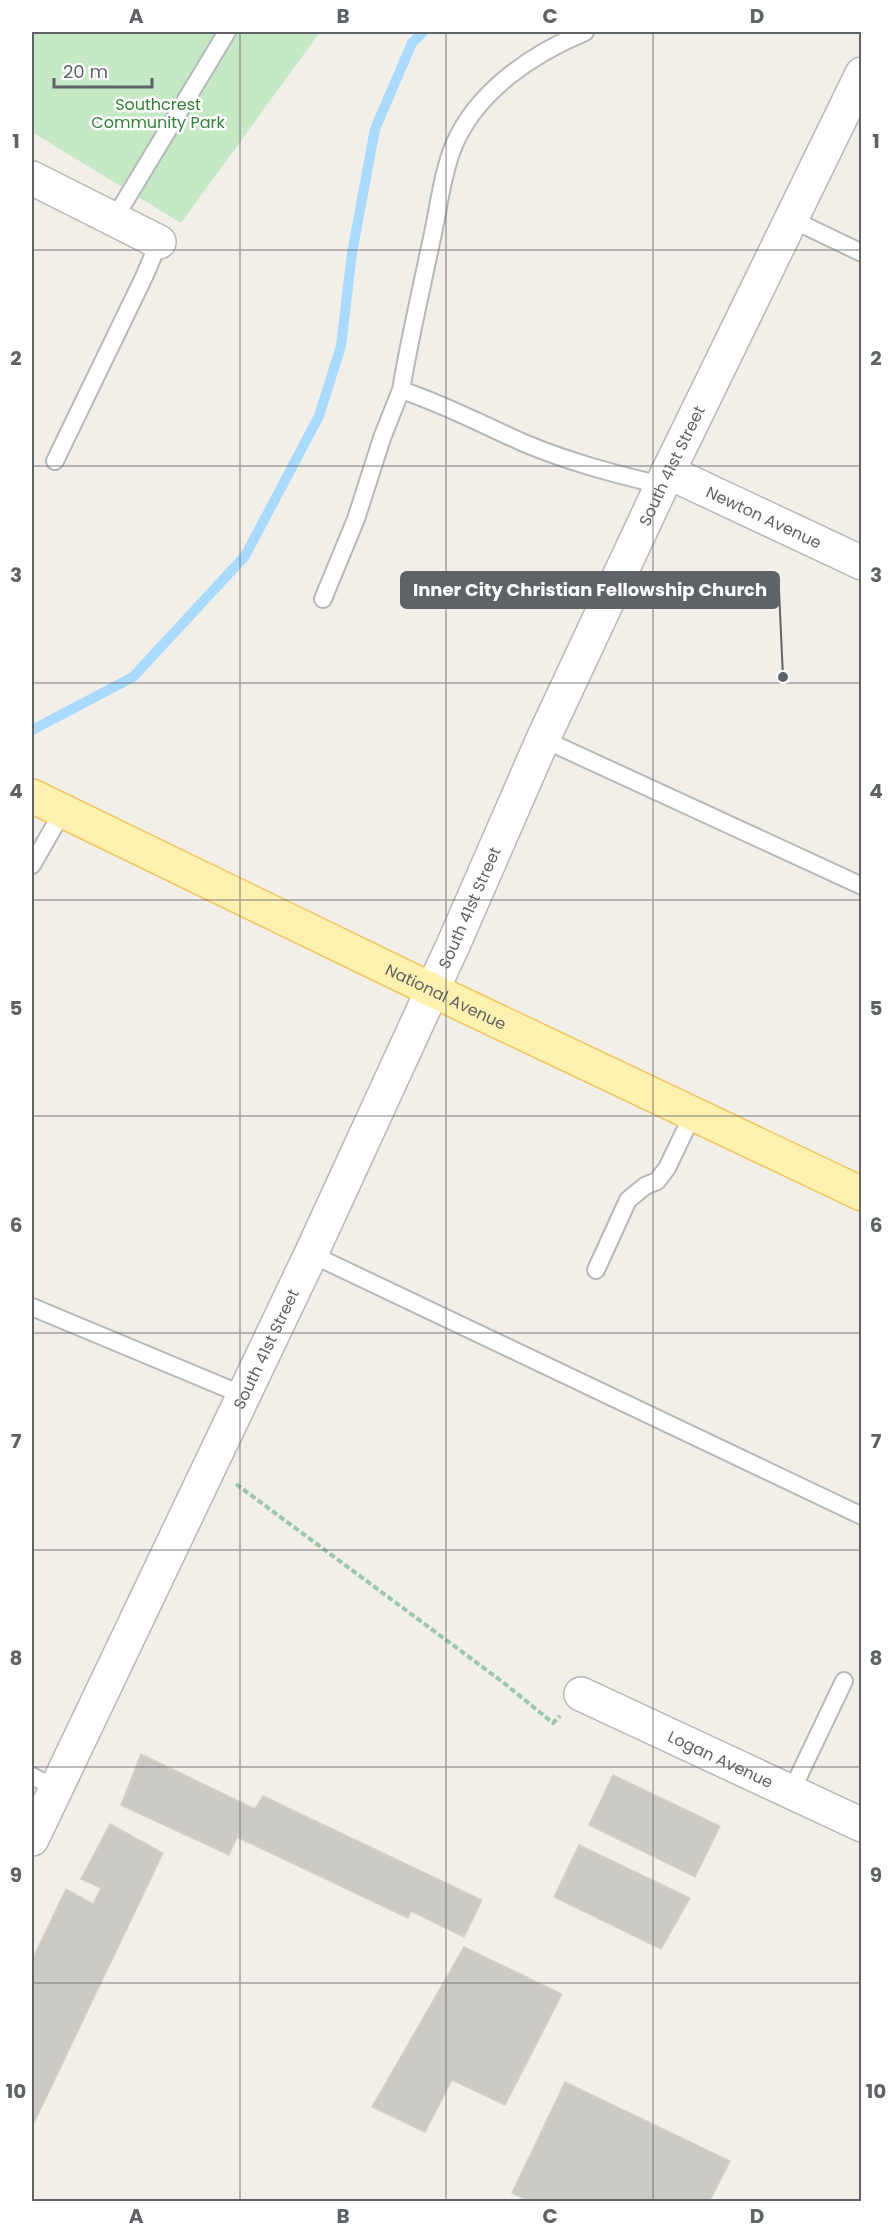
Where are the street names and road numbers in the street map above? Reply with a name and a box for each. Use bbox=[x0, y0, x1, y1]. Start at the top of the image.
street label: South 41st Street bbox=[633, 402, 711, 530]
street label: Newton Avenue bbox=[702, 481, 825, 554]
street label: South 41st Street bbox=[433, 843, 507, 972]
street label: National Avenue bbox=[381, 958, 510, 1036]
street label: South 41st Street bbox=[228, 1285, 305, 1413]
street label: Logan Avenue bbox=[664, 1725, 777, 1794]

